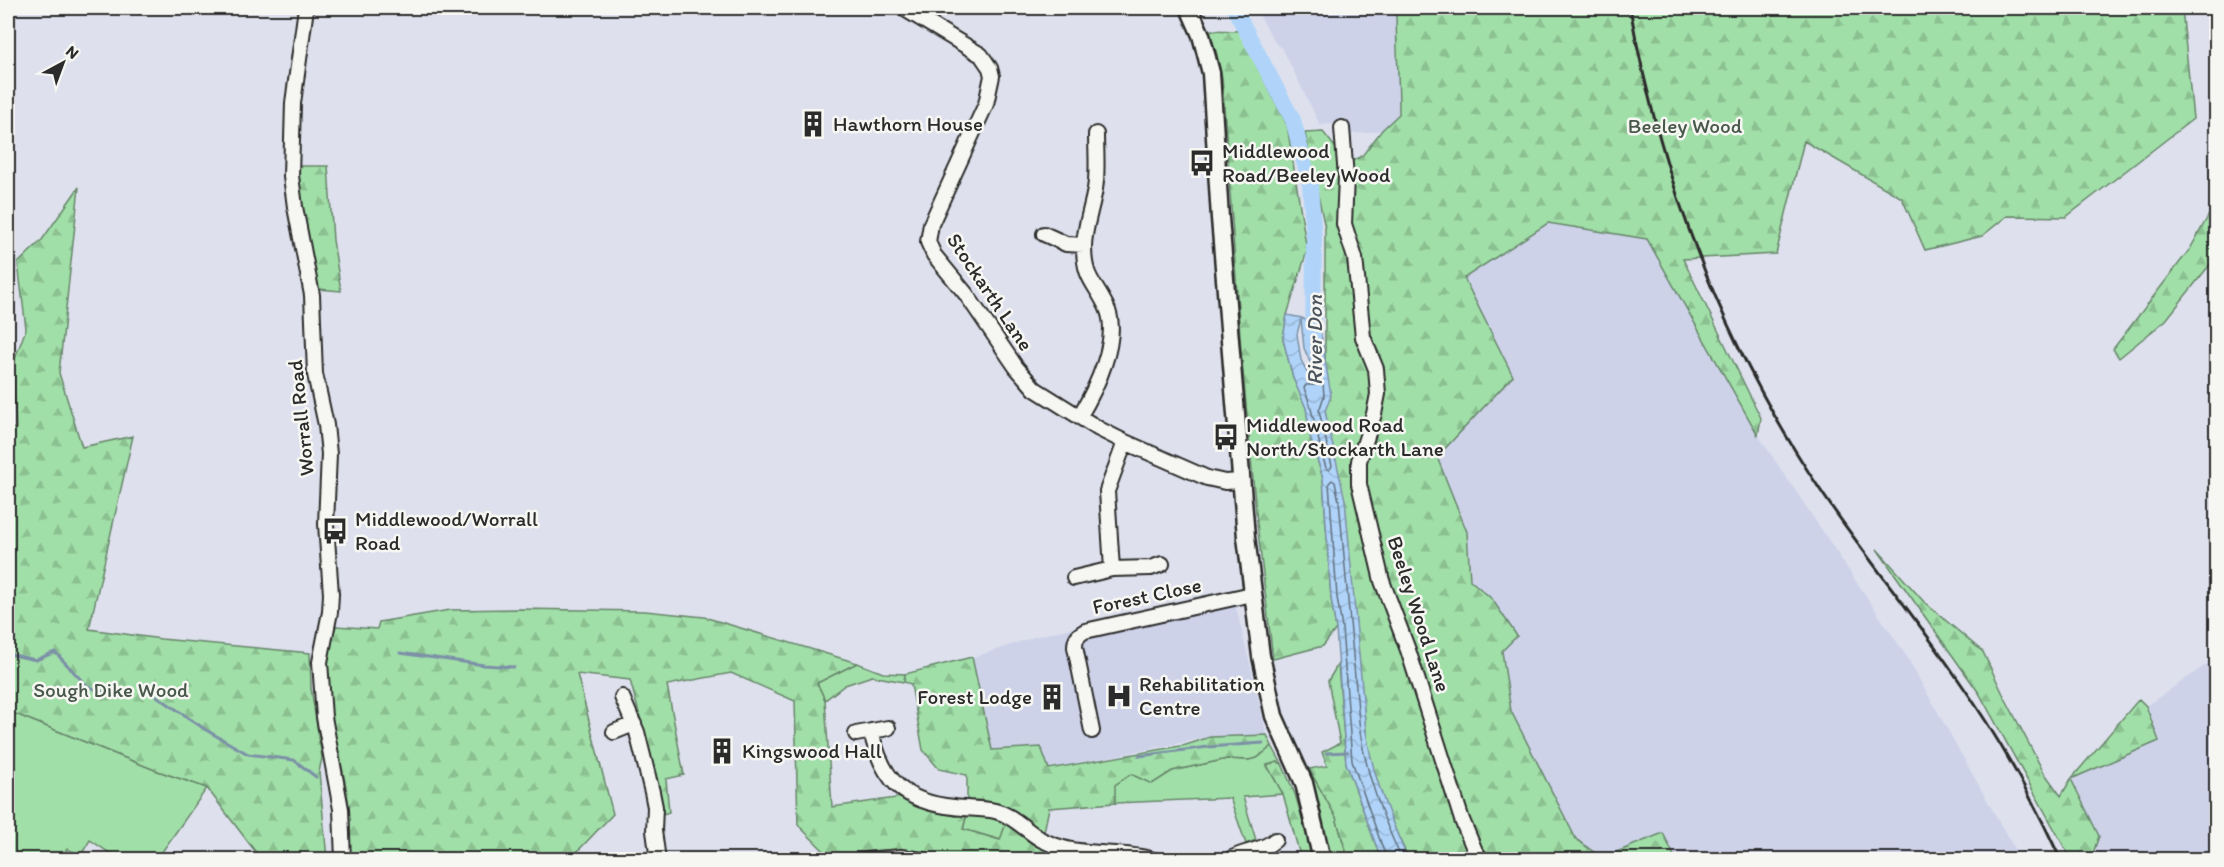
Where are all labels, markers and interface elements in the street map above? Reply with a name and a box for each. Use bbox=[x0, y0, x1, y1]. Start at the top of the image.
north arrow bbox=[33, 33, 93, 93]
text: N bbox=[62, 41, 83, 63]
building icon: Hawthorn House bbox=[798, 109, 828, 139]
place label: Hawthorn House bbox=[833, 111, 983, 136]
park label: Beeley Wood bbox=[1628, 113, 1743, 138]
place label: Middlewood Road/Beeley Wood bbox=[1222, 138, 1391, 187]
bus stop icon: Middlewood Road/Beeley Wood bbox=[1187, 148, 1217, 178]
street label: Stockarth Lane bbox=[942, 228, 1039, 355]
water label: River Don bbox=[1301, 294, 1328, 385]
street label: Worrall Road bbox=[282, 359, 319, 477]
place label: Middlewood Road North/Stockarth Lane bbox=[1246, 412, 1444, 461]
bus stop icon: Middlewood Road North/Stockarth Lane bbox=[1211, 422, 1241, 452]
place label: Middlewood/Worrall Road bbox=[355, 506, 538, 555]
bus stop icon: Middlewood/Worrall Road bbox=[320, 516, 350, 546]
street label: Beeley Wood Lane bbox=[1382, 533, 1456, 695]
street label: Forest Close bbox=[1090, 572, 1204, 619]
place label: Rehabilitation Centre bbox=[1139, 671, 1265, 720]
park label: Sough Dike Wood bbox=[33, 677, 189, 702]
hospital icon: Rehabilitation Centre bbox=[1104, 681, 1134, 711]
building icon: Forest Lodge bbox=[1037, 682, 1067, 712]
place label: Forest Lodge bbox=[917, 684, 1032, 709]
building icon: Kingswood Hall bbox=[707, 736, 737, 766]
place label: Kingswood Hall bbox=[742, 738, 882, 763]

